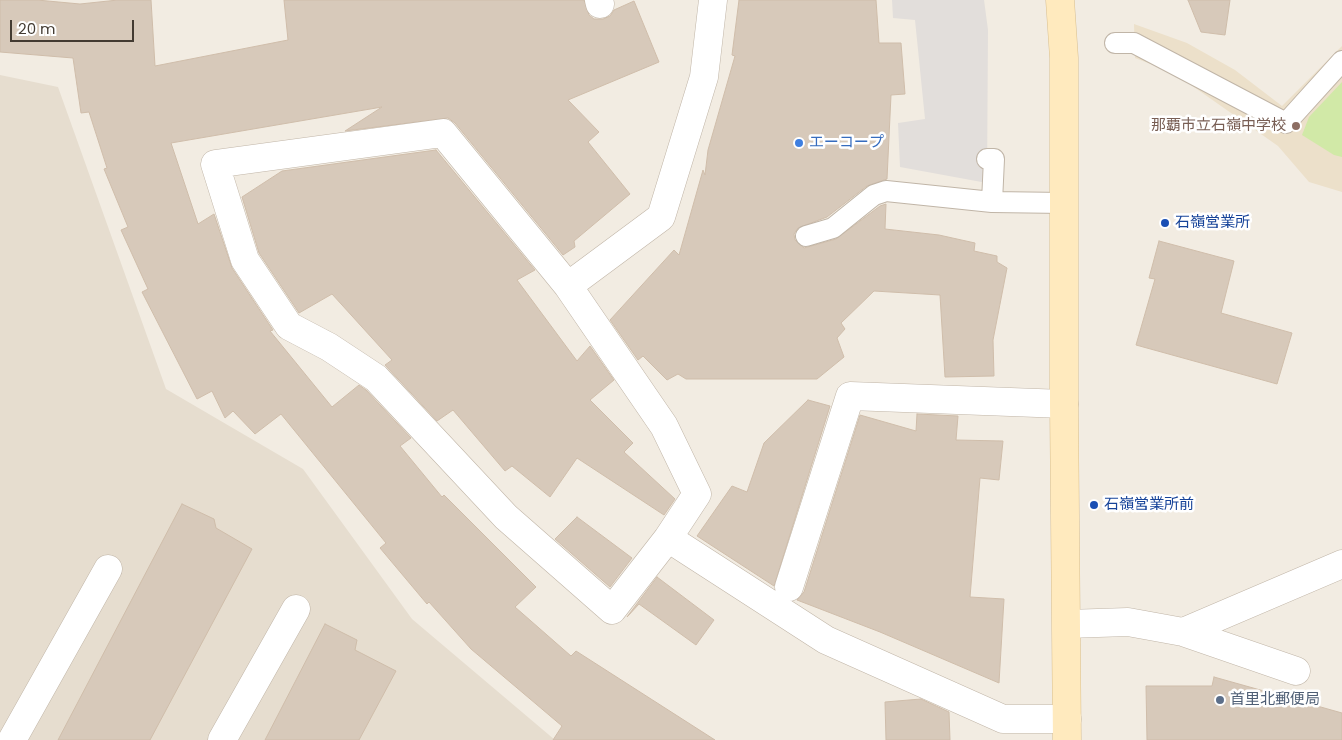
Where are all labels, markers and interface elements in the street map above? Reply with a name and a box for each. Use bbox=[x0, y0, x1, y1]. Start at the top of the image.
scale bar bbox=[12, 10, 136, 42]
text: 20 m bbox=[18, 18, 56, 39]
place label: 那覇市立石嶺中学校 bbox=[1151, 117, 1286, 135]
marker: 那覇市立石嶺中学校 bbox=[1290, 120, 1302, 132]
place label: エーコープ bbox=[809, 134, 884, 152]
marker: エーコープ bbox=[793, 137, 805, 149]
place label: 石嶺営業所 bbox=[1175, 214, 1250, 232]
marker: 石嶺営業所 bbox=[1159, 217, 1171, 229]
place label: 石嶺営業所前 bbox=[1104, 496, 1194, 514]
marker: 石嶺営業所前 bbox=[1088, 499, 1100, 511]
place label: 首里北郵便局 bbox=[1230, 691, 1320, 709]
marker: 首里北郵便局 bbox=[1214, 694, 1226, 706]

